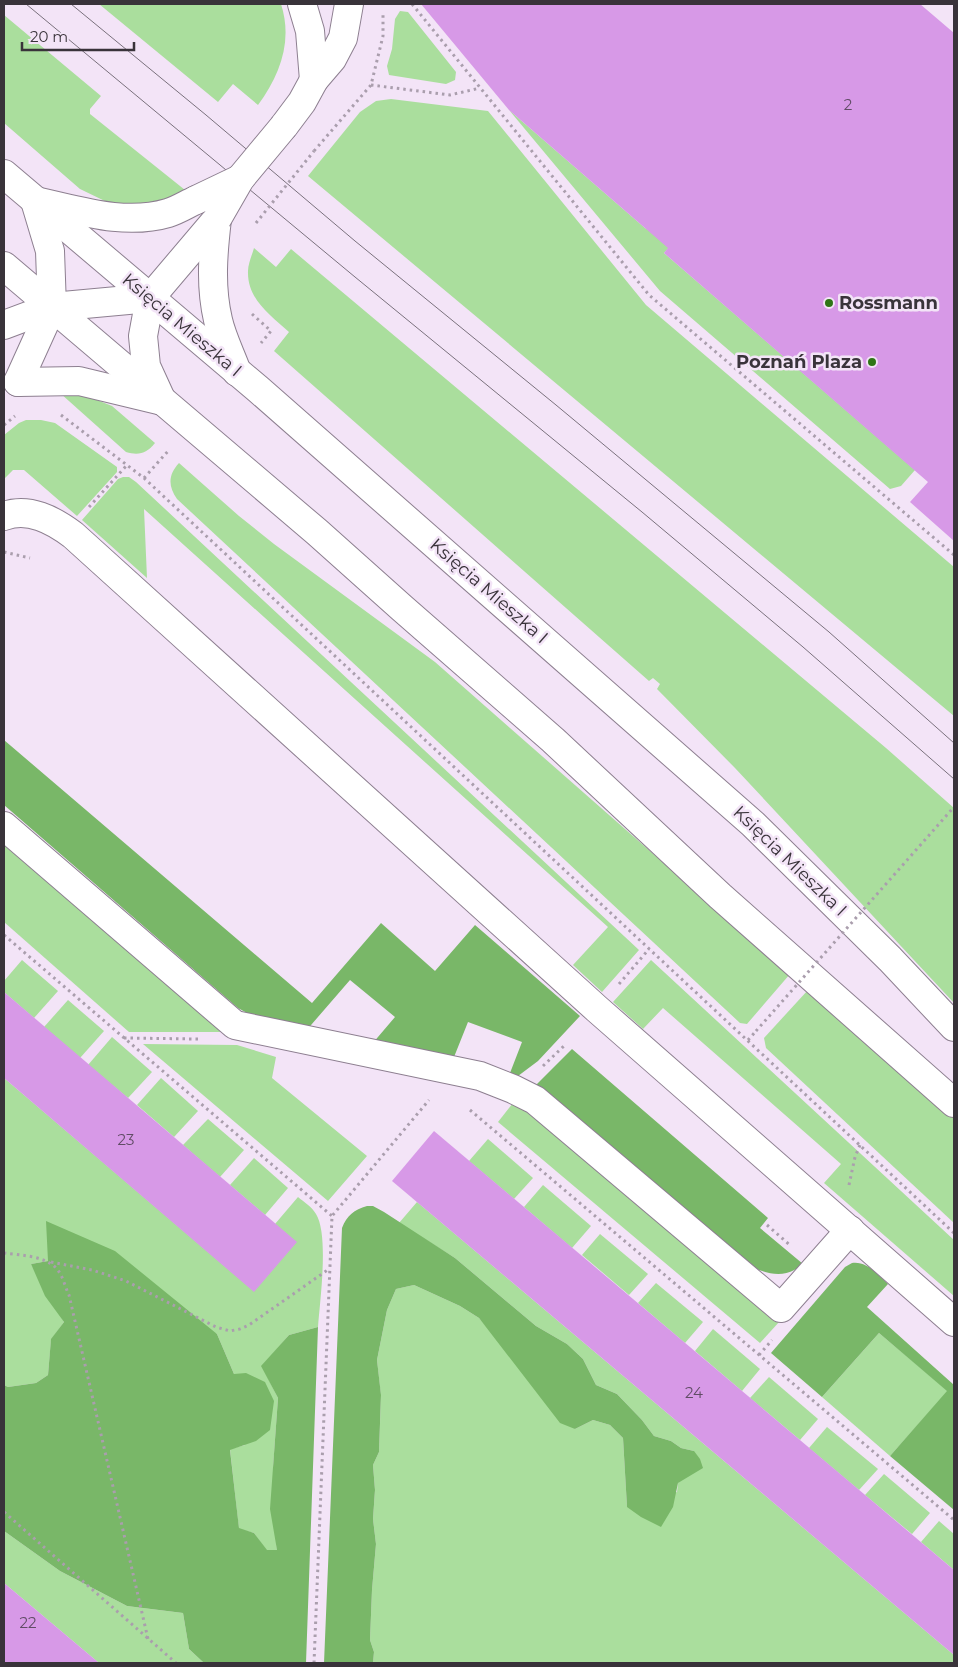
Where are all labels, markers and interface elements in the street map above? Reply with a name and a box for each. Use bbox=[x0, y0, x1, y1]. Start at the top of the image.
scale bar bbox=[22, 20, 135, 52]
text: 20 m bbox=[30, 27, 68, 46]
house number: 2 bbox=[844, 95, 852, 114]
street label: Księcia Mieszka I bbox=[118, 269, 246, 381]
place label: Rossmann bbox=[839, 292, 938, 314]
marker: Rossmann bbox=[823, 297, 835, 309]
place label: Poznań Plaza bbox=[736, 351, 862, 373]
marker: Poznań Plaza bbox=[866, 356, 878, 368]
street label: Księcia Mieszka I bbox=[425, 534, 553, 648]
street label: Księcia Mieszka I bbox=[729, 801, 851, 921]
house number: 23 bbox=[118, 1130, 134, 1149]
house number: 24 bbox=[685, 1383, 703, 1402]
house number: 22 bbox=[19, 1613, 37, 1632]

